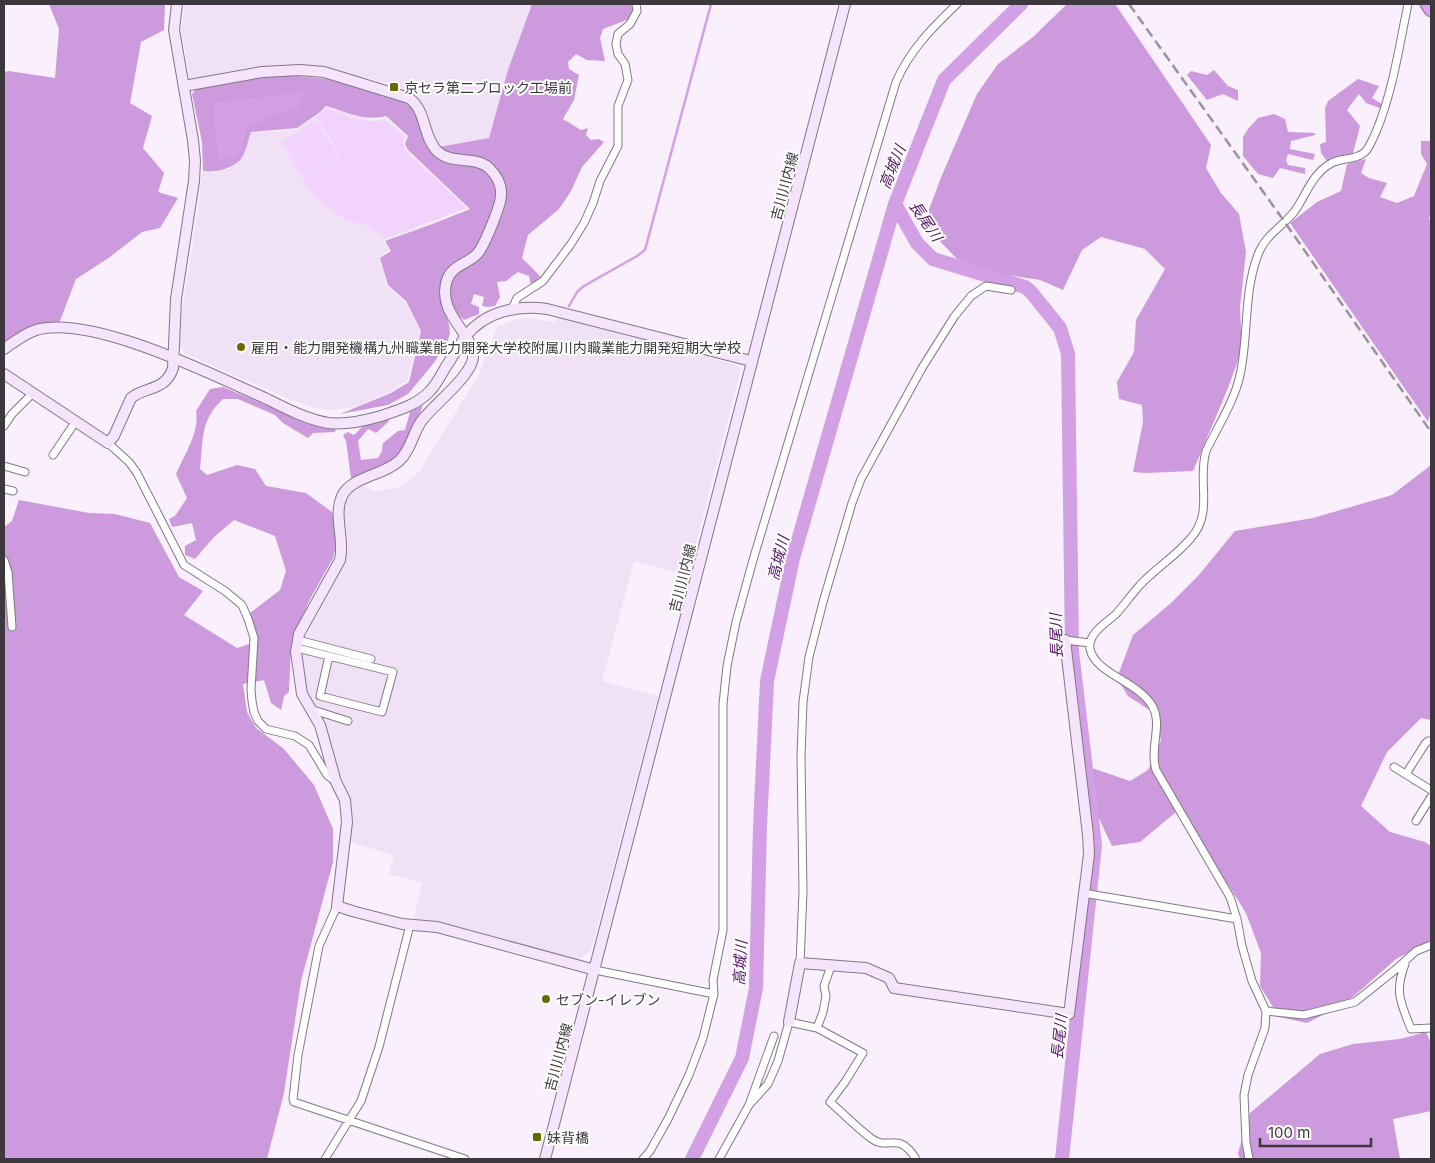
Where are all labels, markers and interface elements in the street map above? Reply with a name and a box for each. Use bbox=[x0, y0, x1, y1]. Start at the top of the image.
place label: 京セラ第二ブロック工場前 bbox=[404, 79, 572, 96]
marker: 京セラ第二ブロック工場前 bbox=[388, 81, 400, 93]
water label: 高城川 bbox=[875, 141, 910, 191]
street label: 吉川川内線 bbox=[767, 150, 801, 222]
water label: 長尾川 bbox=[906, 197, 948, 247]
place label: 雇用・能力開発機構九州職業能力開発大学校附属川内職業能力開発短期大学校 bbox=[251, 339, 741, 356]
marker: 雇用・能力開発機構九州職業能力開発大学校附属川内職業能力開発短期大学校 bbox=[235, 341, 247, 353]
water label: 高城川 bbox=[763, 532, 793, 582]
street label: 吉川川内線 bbox=[665, 542, 699, 614]
water label: 長尾川 bbox=[1046, 611, 1066, 659]
water label: 高城川 bbox=[729, 938, 751, 986]
place label: セブン-イレブン bbox=[556, 991, 660, 1008]
marker: セブン-イレブン bbox=[540, 993, 552, 1005]
water label: 長尾川 bbox=[1047, 1012, 1071, 1060]
street label: 吉川川内線 bbox=[541, 1021, 575, 1093]
scale bar bbox=[1260, 1116, 1371, 1148]
text: 100 m bbox=[1268, 1123, 1310, 1142]
place label: 妹背橋 bbox=[547, 1129, 589, 1146]
marker: 妹背橋 bbox=[531, 1131, 543, 1143]

